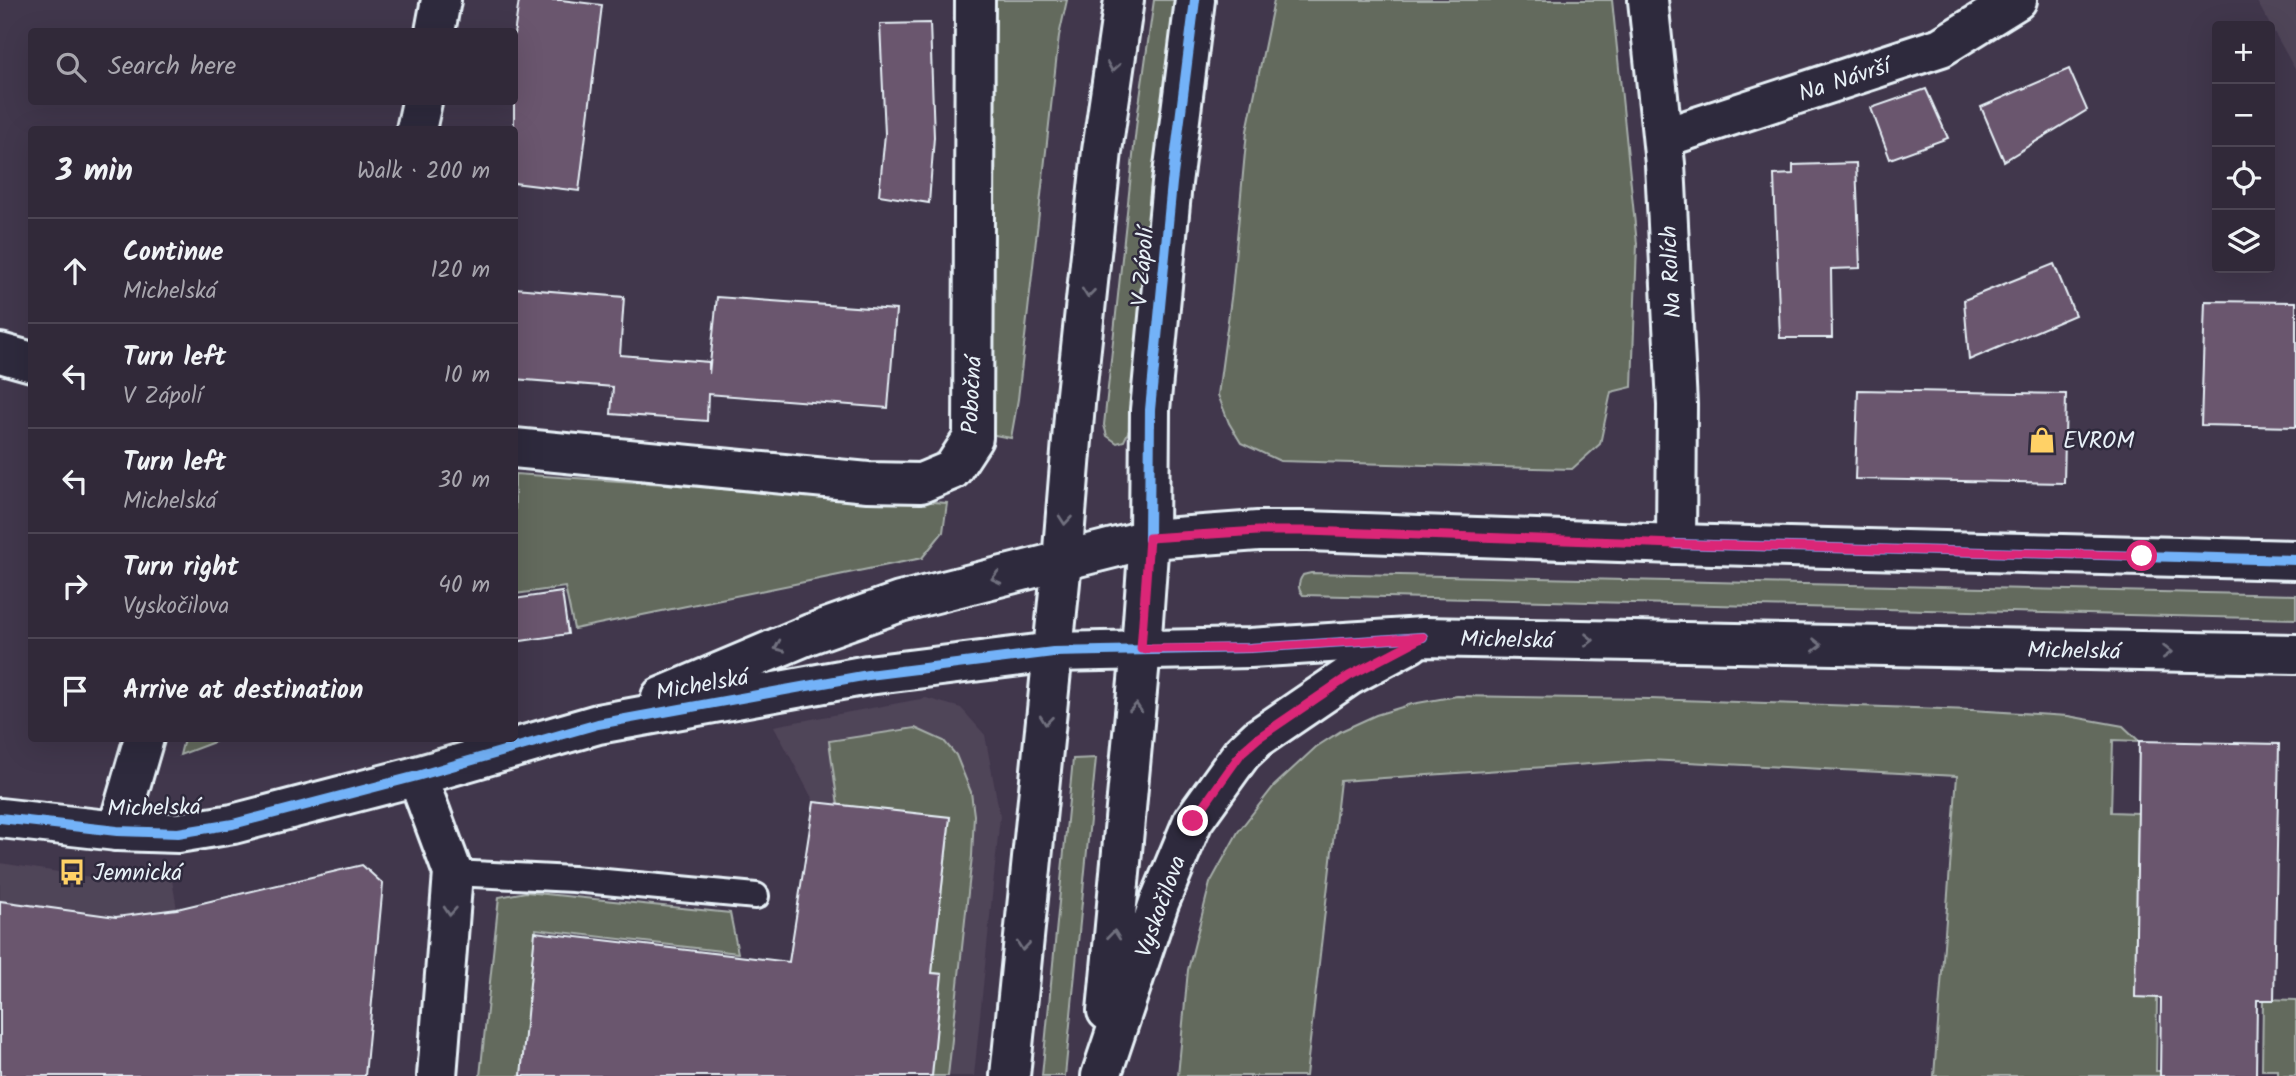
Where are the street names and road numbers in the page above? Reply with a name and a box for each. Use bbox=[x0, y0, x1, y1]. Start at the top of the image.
street label: Na Návrší bbox=[1794, 48, 1899, 113]
street label: V Zápolí bbox=[1123, 223, 1166, 308]
street label: Na Rolích bbox=[1652, 224, 1692, 319]
street label: Pobočná bbox=[953, 353, 993, 435]
street label: Michelská bbox=[1460, 622, 1556, 660]
street label: Michelská bbox=[2027, 633, 2123, 671]
street label: Michelská bbox=[653, 660, 754, 712]
street label: Michelská bbox=[107, 790, 203, 828]
street label: Vyskočilova bbox=[1127, 851, 1197, 963]

